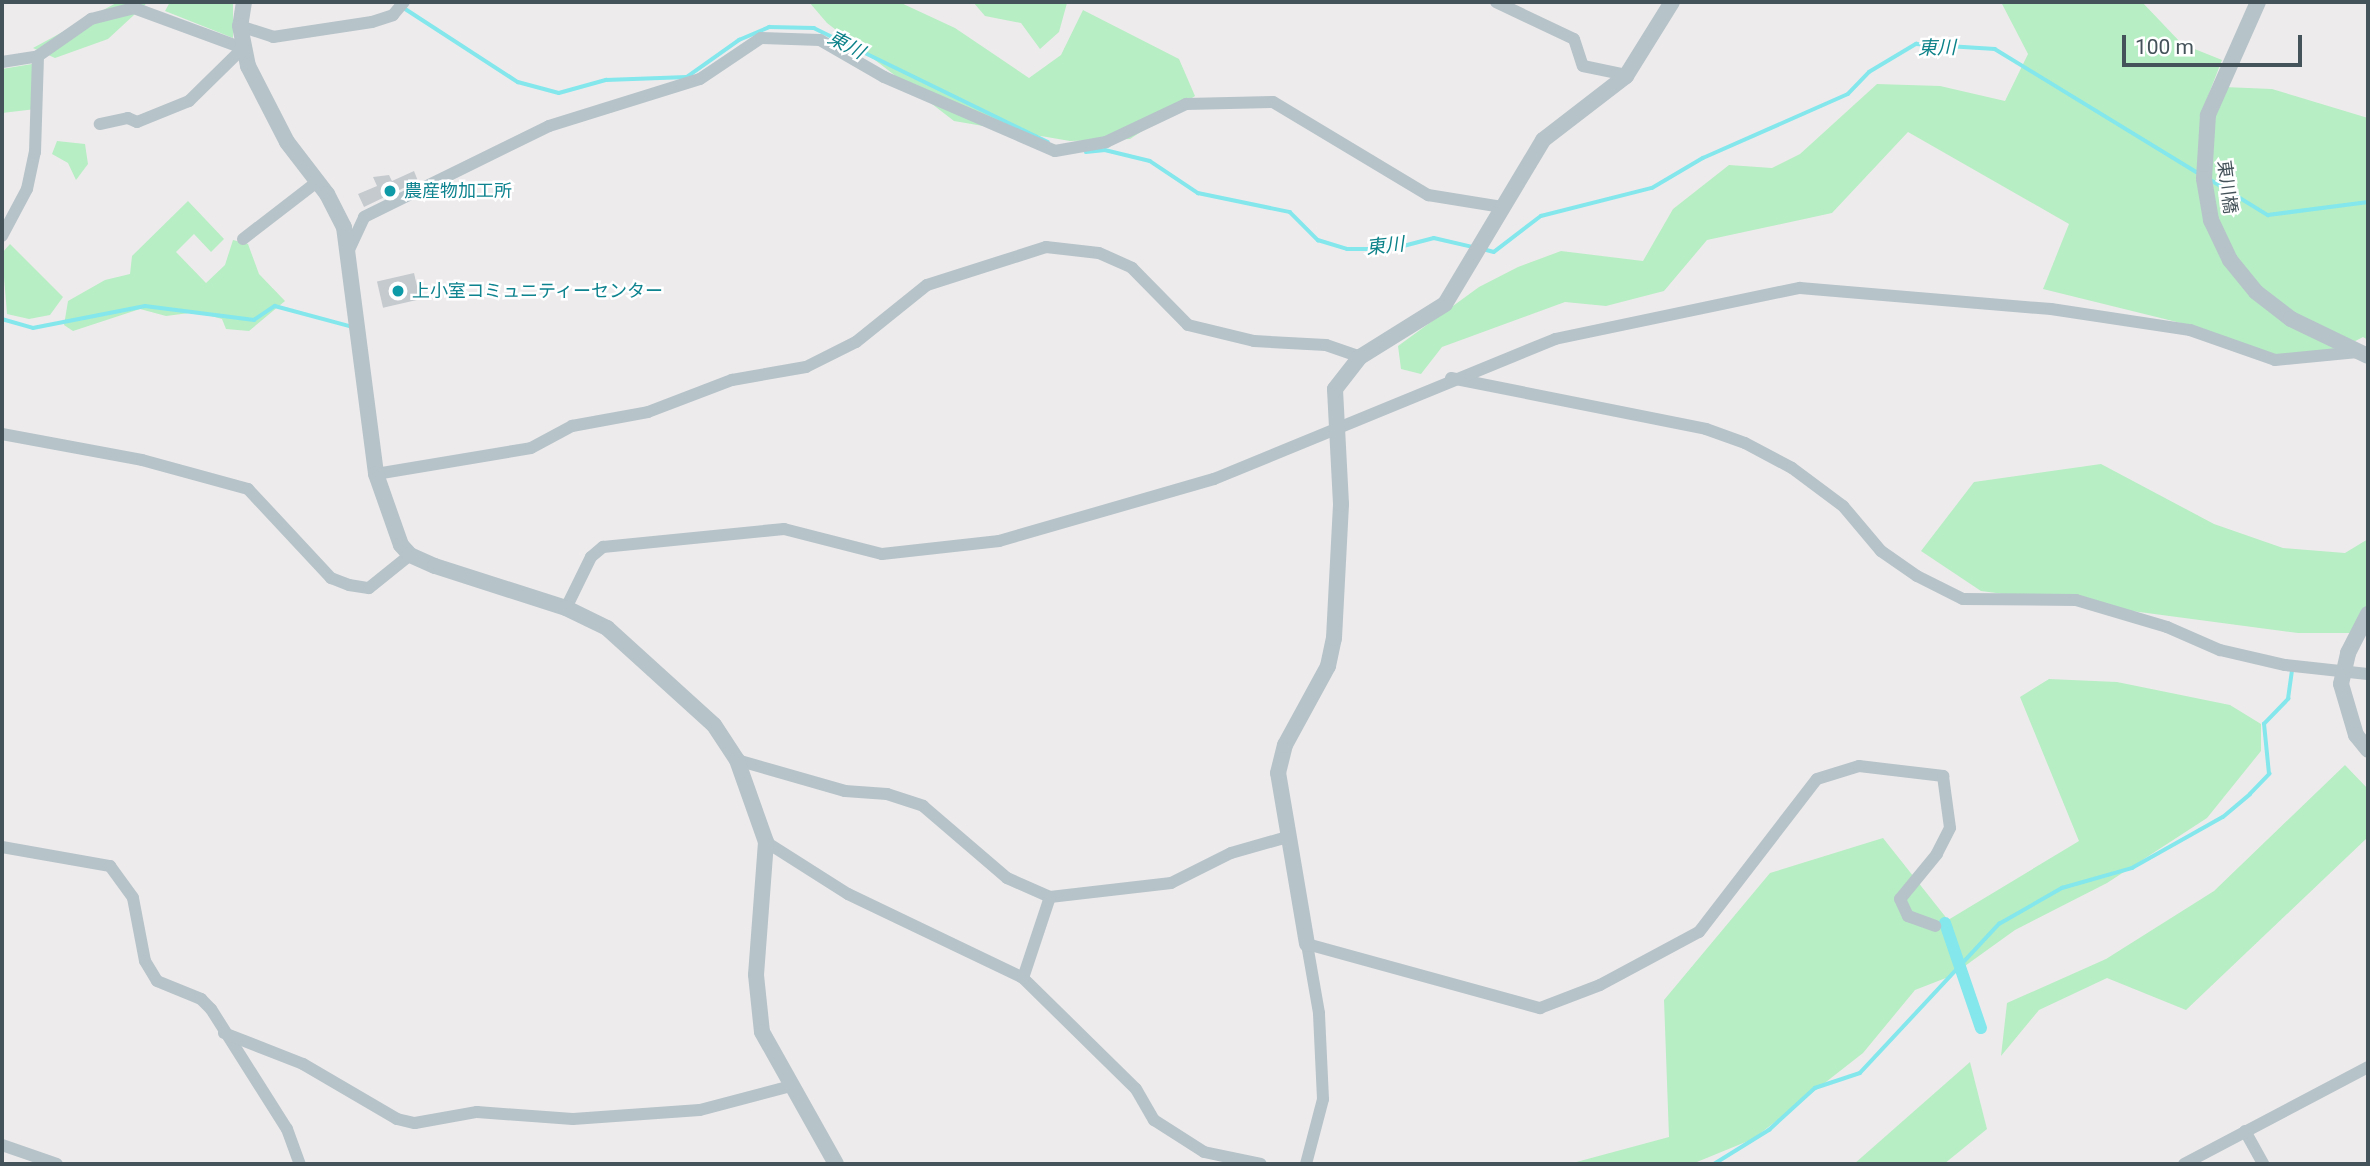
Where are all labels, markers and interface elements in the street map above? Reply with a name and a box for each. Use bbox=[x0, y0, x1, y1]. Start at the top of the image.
scale bar bbox=[2125, 21, 2305, 65]
water label: 東川 bbox=[824, 26, 868, 64]
text: 100 m bbox=[2135, 35, 2194, 59]
water label: 東川 bbox=[1918, 36, 1956, 60]
street label: 東川橋 bbox=[2213, 159, 2241, 215]
place label: 農産物加工所 bbox=[404, 180, 512, 202]
marker: 農産物加工所 bbox=[382, 183, 398, 199]
water label: 東川 bbox=[1365, 233, 1405, 259]
place label: 上小室コミュニティーセンター bbox=[412, 280, 664, 302]
marker: 上小室コミュニティーセンター bbox=[390, 283, 406, 299]

